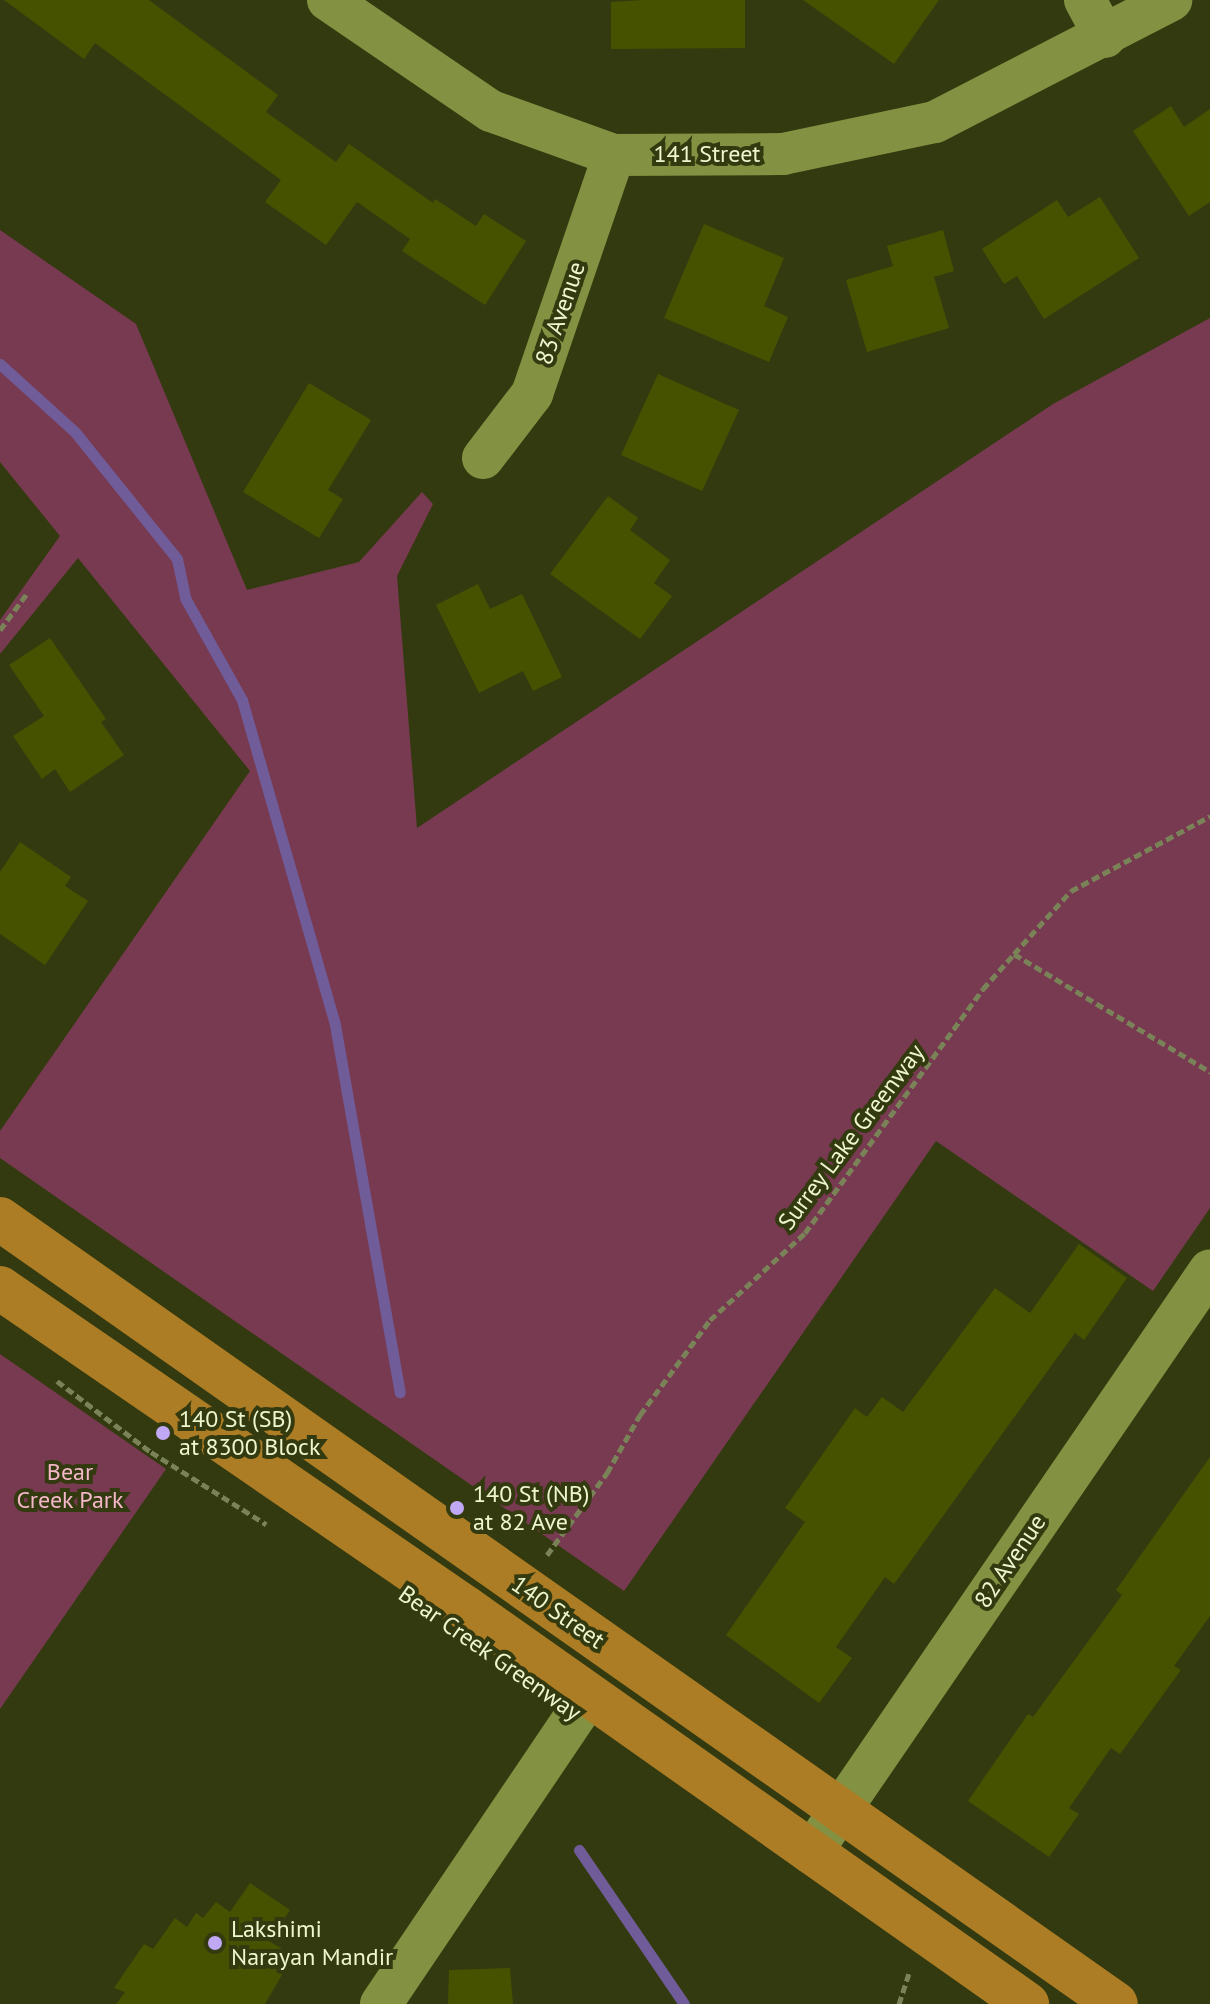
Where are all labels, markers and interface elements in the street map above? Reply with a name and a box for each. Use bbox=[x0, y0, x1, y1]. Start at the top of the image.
street label: 141 Street bbox=[654, 140, 760, 168]
street label: 83 Avenue bbox=[529, 257, 591, 369]
street label: Surrey Lake Greenway bbox=[772, 1038, 930, 1236]
place label: 140 St (SB) at 8300 Block bbox=[179, 1405, 320, 1461]
marker: 140 St (SB) at 8300 Block bbox=[154, 1424, 172, 1442]
park label: Bear Creek Park bbox=[16, 1458, 124, 1514]
place label: 140 St (NB) at 82 Ave bbox=[473, 1480, 590, 1536]
marker: 140 St (NB) at 82 Ave bbox=[448, 1499, 466, 1517]
street label: 82 Avenue bbox=[968, 1508, 1052, 1614]
street label: 140 Street bbox=[506, 1570, 610, 1654]
street label: Bear Creek Greenway bbox=[393, 1579, 587, 1727]
place label: Lakshimi Narayan Mandir bbox=[231, 1915, 393, 1971]
marker: Lakshimi Narayan Mandir bbox=[206, 1934, 224, 1952]

